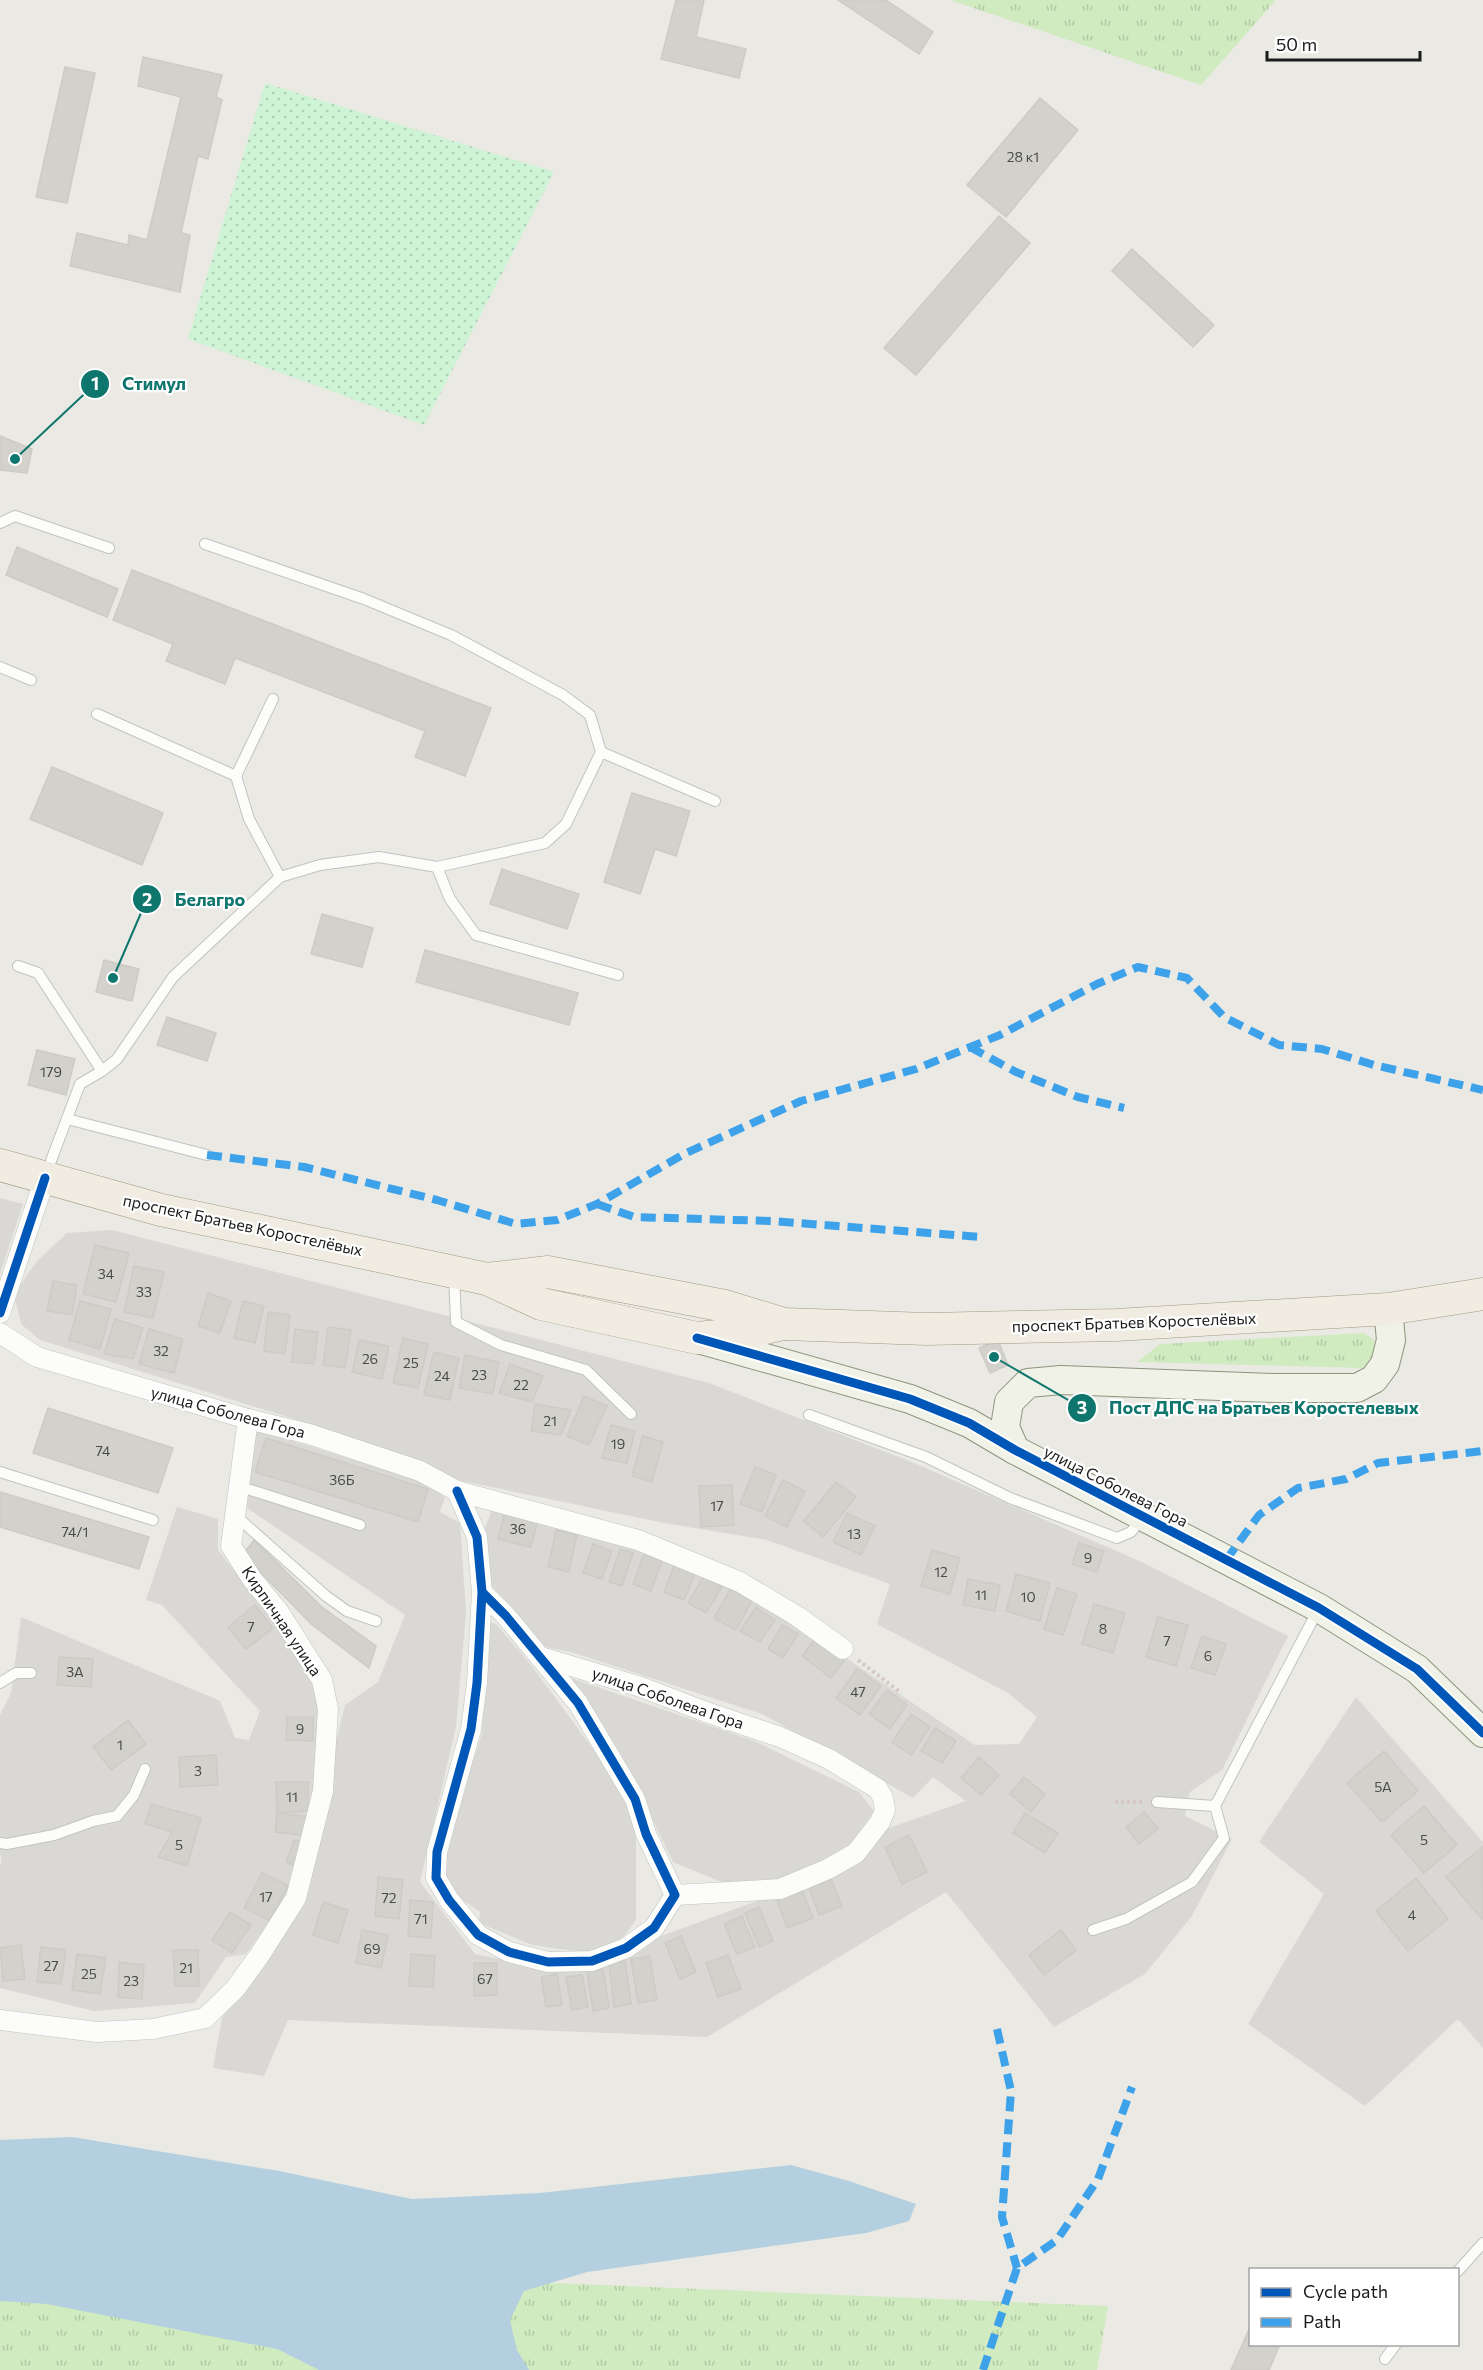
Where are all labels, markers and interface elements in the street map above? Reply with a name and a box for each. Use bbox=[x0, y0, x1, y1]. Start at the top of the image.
scale bar bbox=[1267, 24, 1420, 62]
text: 50 m bbox=[1276, 33, 1317, 55]
house number: 28 к1 bbox=[1007, 148, 1039, 165]
callout: Стимул bbox=[80, 366, 198, 402]
text: 1 bbox=[91, 372, 99, 394]
text: Стимул bbox=[122, 372, 186, 394]
callout: Белагро bbox=[132, 881, 257, 917]
text: 2 bbox=[142, 888, 152, 910]
text: Белагро bbox=[175, 888, 246, 910]
house number: 179 bbox=[40, 1063, 62, 1080]
street label: проспект Братьев Коростелёвых bbox=[121, 1190, 365, 1259]
house number: 34 bbox=[98, 1265, 115, 1282]
house number: 33 bbox=[136, 1283, 152, 1300]
street label: проспект Братьев Коростелёвых bbox=[1011, 1308, 1257, 1335]
house number: 32 bbox=[153, 1342, 169, 1359]
house number: 26 bbox=[362, 1350, 378, 1367]
house number: 25 bbox=[403, 1354, 419, 1371]
house number: 23 bbox=[471, 1366, 487, 1383]
house number: 24 bbox=[434, 1367, 451, 1384]
house number: 22 bbox=[513, 1376, 529, 1393]
street label: улица Соболева Гора bbox=[149, 1382, 307, 1441]
callout: Пост ДПС на Братьев Коростелевых bbox=[1067, 1390, 1431, 1426]
text: 3 bbox=[1077, 1396, 1087, 1418]
text: Пост ДПС на Братьев Коростелевых bbox=[1109, 1396, 1419, 1418]
house number: 21 bbox=[543, 1412, 557, 1429]
house number: 19 bbox=[611, 1435, 625, 1452]
street label: улица Соболева Гора bbox=[1041, 1441, 1191, 1530]
house number: 74 bbox=[96, 1442, 111, 1459]
house number: 36Б bbox=[329, 1471, 355, 1488]
house number: 17 bbox=[710, 1497, 724, 1514]
house number: 36 bbox=[510, 1520, 526, 1537]
house number: 74/1 bbox=[61, 1523, 89, 1540]
house number: 13 bbox=[847, 1525, 861, 1542]
house number: 9 bbox=[1084, 1549, 1092, 1566]
street label: Кирпичная улица bbox=[239, 1562, 326, 1679]
house number: 12 bbox=[934, 1563, 948, 1580]
house number: 11 bbox=[975, 1586, 987, 1603]
house number: 10 bbox=[1020, 1588, 1036, 1605]
house number: 7 bbox=[247, 1618, 255, 1635]
house number: 8 bbox=[1099, 1620, 1107, 1637]
house number: 7 bbox=[1163, 1632, 1171, 1649]
house number: 6 bbox=[1204, 1647, 1212, 1664]
house number: 3А bbox=[66, 1663, 84, 1680]
street label: улица Соболева Гора bbox=[590, 1663, 746, 1732]
house number: 47 bbox=[850, 1683, 866, 1700]
house number: 9 bbox=[296, 1720, 304, 1737]
house number: 1 bbox=[117, 1736, 123, 1753]
house number: 3 bbox=[194, 1762, 202, 1779]
house number: 5А bbox=[1374, 1778, 1392, 1795]
house number: 11 bbox=[286, 1788, 298, 1805]
house number: 5 bbox=[1420, 1831, 1428, 1848]
house number: 5 bbox=[175, 1836, 183, 1853]
house number: 17 bbox=[259, 1888, 273, 1905]
house number: 72 bbox=[381, 1889, 397, 1906]
house number: 4 bbox=[1408, 1906, 1417, 1923]
house number: 71 bbox=[414, 1910, 428, 1927]
house number: 69 bbox=[364, 1940, 380, 1957]
house number: 27 bbox=[43, 1957, 59, 1974]
house number: 21 bbox=[179, 1959, 193, 1976]
house number: 25 bbox=[81, 1965, 97, 1982]
house number: 67 bbox=[477, 1970, 493, 1987]
house number: 23 bbox=[123, 1972, 139, 1989]
legend bbox=[1249, 2268, 1459, 2346]
text: Cycle path bbox=[1303, 2280, 1388, 2302]
text: Path bbox=[1303, 2310, 1341, 2332]

